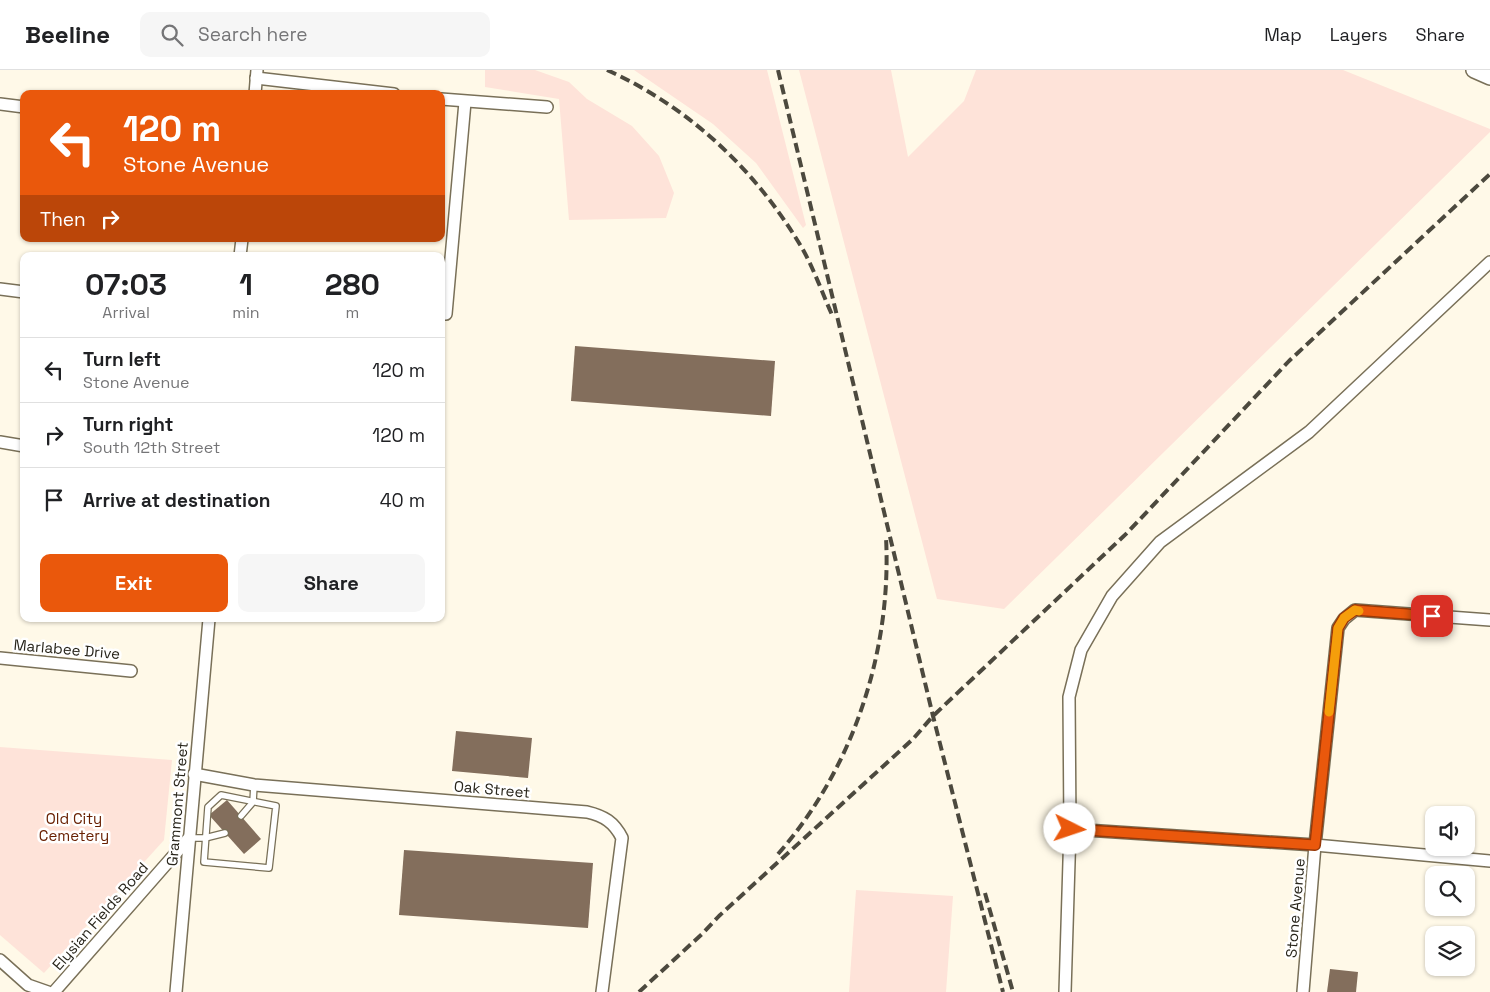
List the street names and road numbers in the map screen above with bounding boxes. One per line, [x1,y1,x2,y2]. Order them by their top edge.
street label: Marlabee Drive [13,635,121,663]
street label: Grammont Street [162,741,192,867]
street label: Oak Street [453,776,531,802]
street label: Stone Avenue [1281,857,1309,959]
street label: Elysian Fields Road [48,858,152,974]

